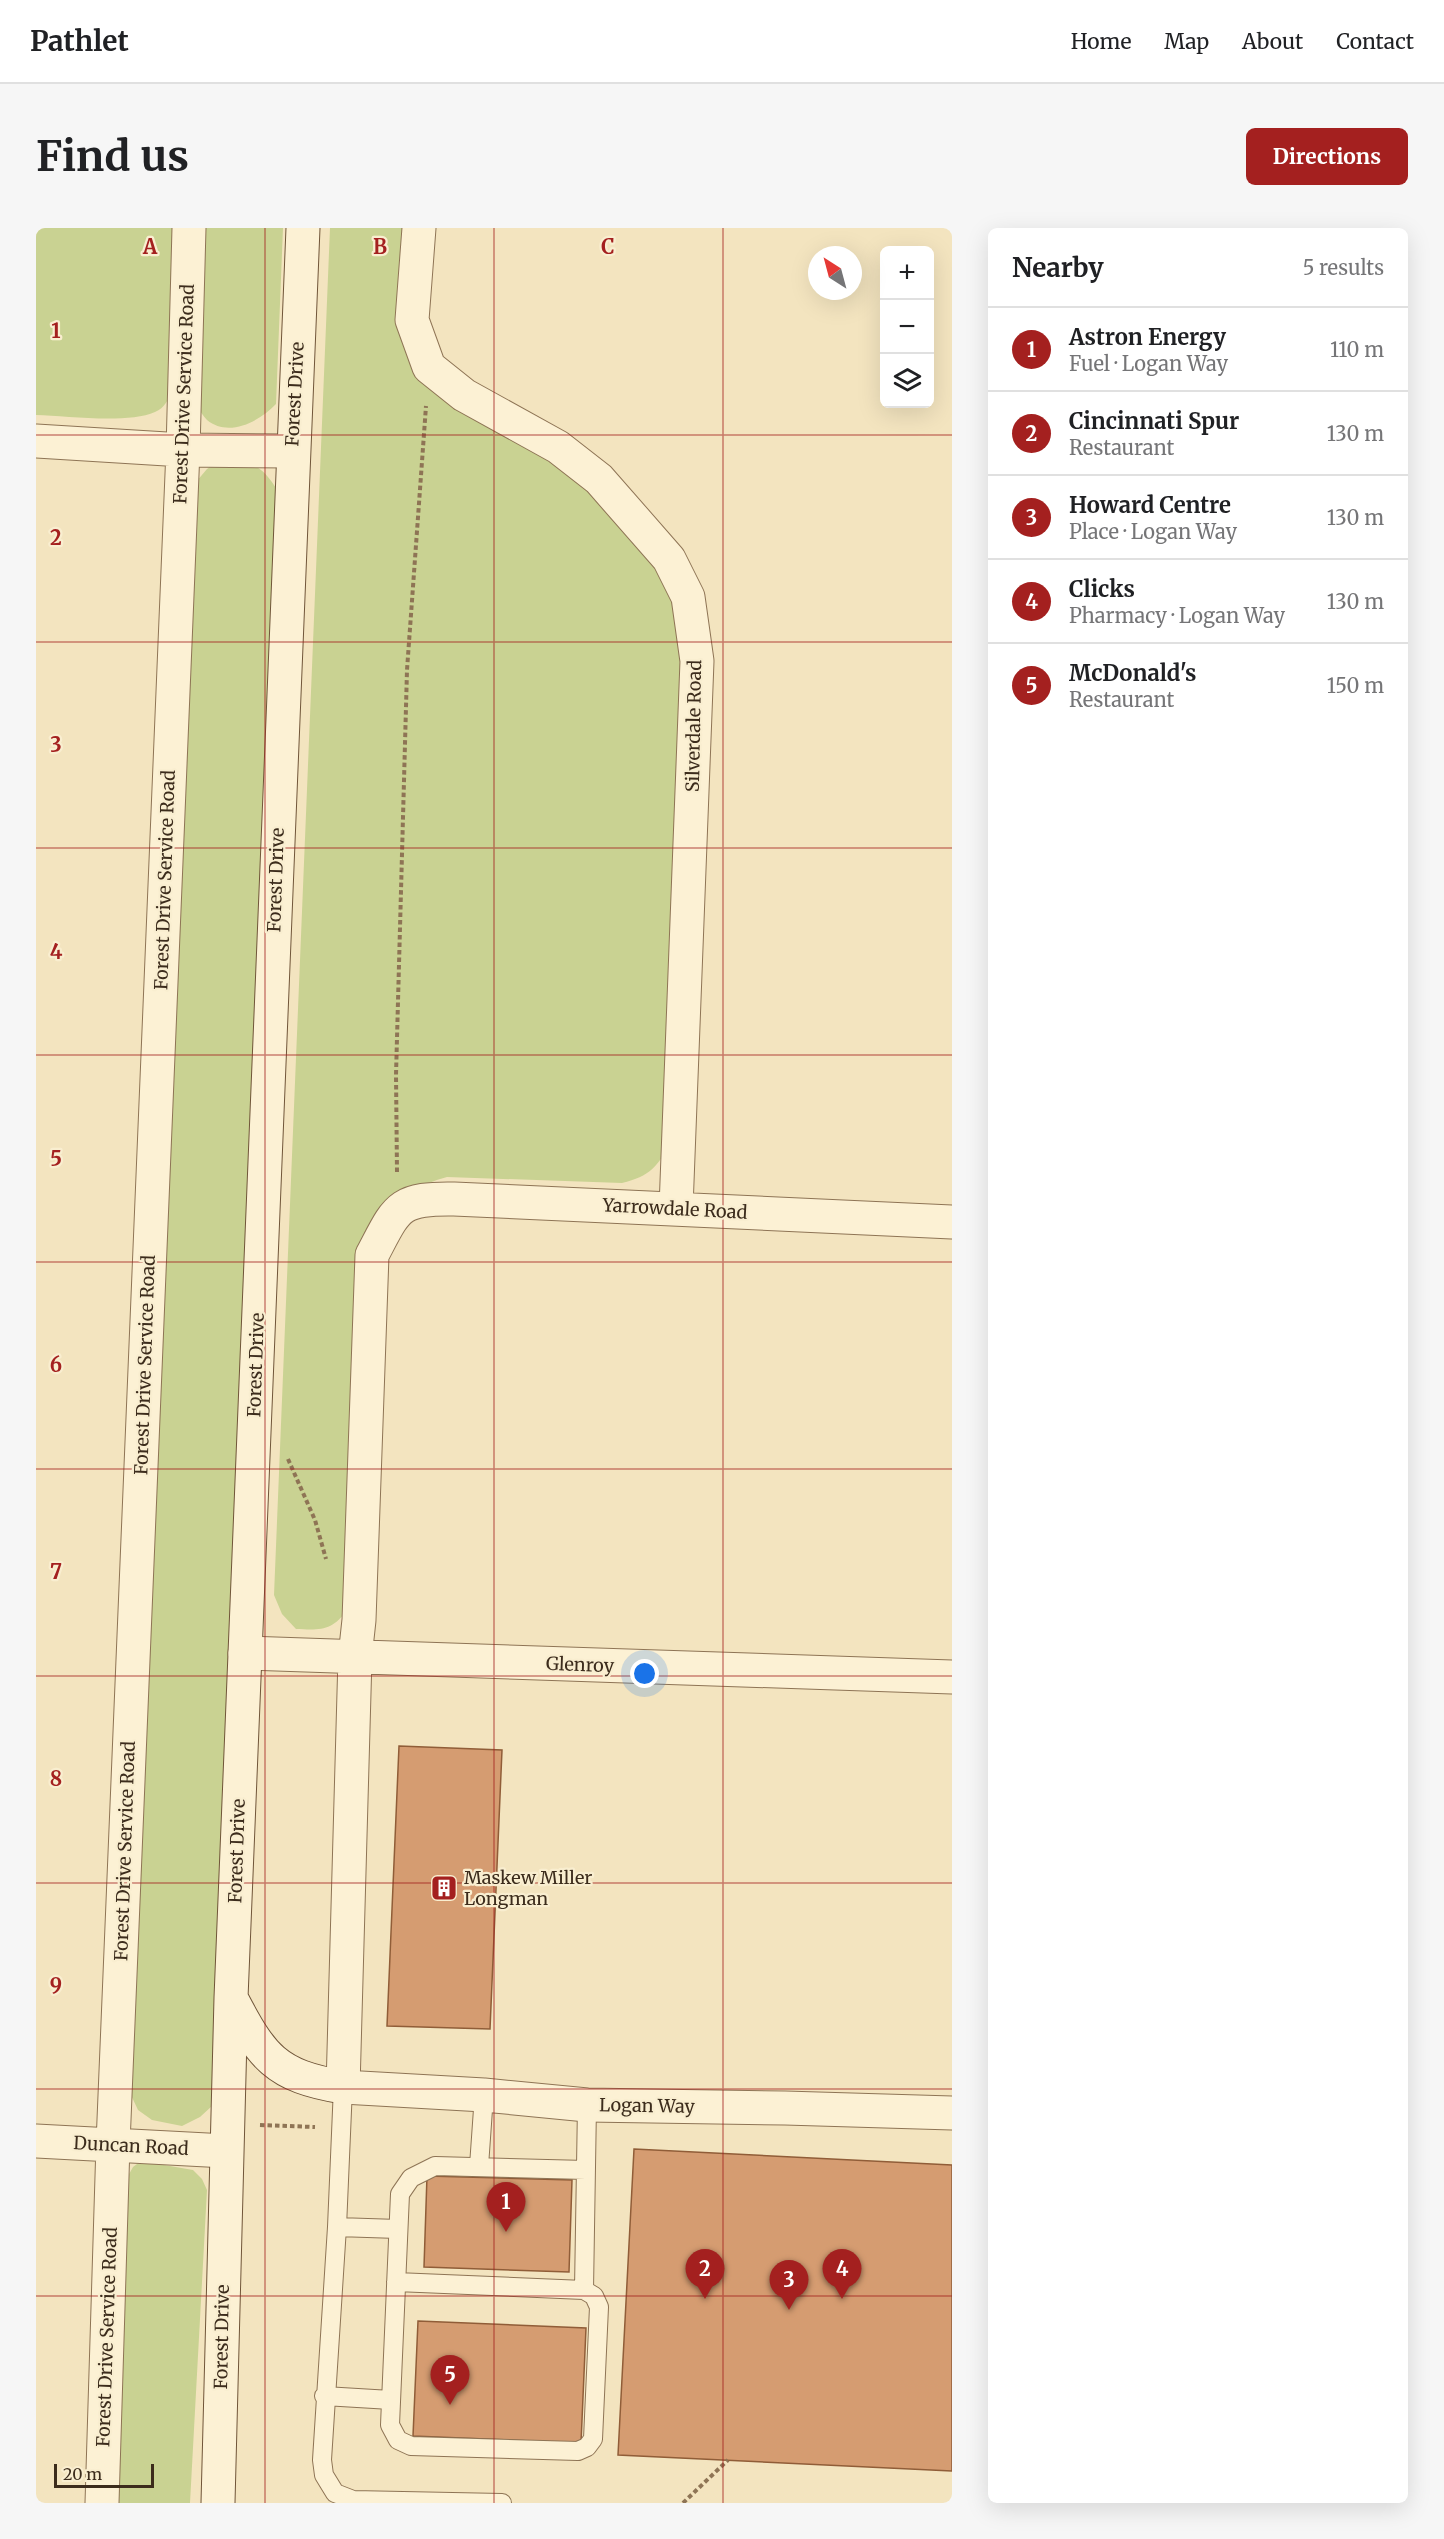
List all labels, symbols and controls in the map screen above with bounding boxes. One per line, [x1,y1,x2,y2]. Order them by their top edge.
text: Pathlet [30,23,129,59]
text: Home [1071,28,1131,55]
text: Map [1164,28,1209,55]
text: About [1242,28,1303,55]
text: Contact [1336,28,1414,55]
button: Directions [1246,128,1408,185]
text: Find us [36,130,189,182]
text: A [142,234,158,259]
text: B [373,234,387,259]
text: C [601,234,615,259]
north arrow [808,246,862,300]
map controls [880,246,934,408]
button: + [880,246,934,300]
text: Nearby [1012,251,1104,284]
text: 5 results [1303,255,1384,280]
street label: Forest Drive Service Road [168,283,199,504]
button: − [880,300,934,354]
text: 1 [51,318,61,343]
text: Astron Energy [1069,323,1226,351]
text: 1 [1027,337,1036,362]
text: 110 m [1330,337,1384,362]
street label: Forest Drive [280,341,309,447]
text: Fuel · Logan Way [1069,351,1228,376]
button: layers [880,354,934,408]
text: Cincinnati Spur [1069,407,1239,435]
text: 2 [1026,421,1037,446]
text: 130 m [1327,421,1384,446]
text: Restaurant [1069,435,1174,460]
text: Howard Centre [1069,491,1231,519]
text: 3 [1026,505,1037,530]
text: 130 m [1327,505,1384,530]
text: Place · Logan Way [1069,519,1237,544]
text: 2 [50,525,62,550]
text: Clicks [1069,575,1135,603]
text: 4 [1025,589,1038,614]
text: 130 m [1327,589,1384,614]
text: Pharmacy · Logan Way [1069,603,1285,628]
street label: Silverdale Road [681,659,706,792]
text: McDonald's [1069,659,1196,687]
text: 5 [1026,673,1037,698]
text: 150 m [1327,673,1384,698]
text: Restaurant [1069,687,1174,712]
text: 3 [50,732,62,757]
street label: Forest Drive Service Road [149,769,180,990]
street label: Forest Drive [262,827,289,933]
text: 4 [50,939,63,964]
text: 5 [50,1146,62,1171]
street label: Yarrowdale Road [601,1193,748,1224]
street label: Forest Drive Service Road [129,1254,160,1475]
street label: Forest Drive [242,1312,269,1418]
text: 6 [50,1352,62,1377]
text: 7 [50,1559,62,1584]
street label: Glenroy [546,1652,615,1677]
your location [630,1659,659,1688]
street label: Forest Drive Service Road [109,1740,140,1961]
text: 8 [50,1766,62,1791]
street label: Forest Drive [223,1798,250,1904]
place label: Maskew Miller Longman [464,1866,592,1910]
building icon: Maskew Miller Longman [429,1873,459,1903]
text: 9 [50,1973,62,1998]
street label: Logan Way [599,2093,696,2118]
street label: Duncan Road [73,2131,189,2160]
pin: 1 [486,2182,526,2232]
street label: Forest Drive Service Road [91,2226,122,2447]
pin: 2 [686,2250,724,2299]
pin: 4 [822,2250,862,2299]
pin: 3 [770,2260,808,2310]
street label: Forest Drive [209,2284,234,2390]
pin: 5 [430,2356,470,2405]
scale bar [54,2461,154,2488]
text: 20 m [63,2464,102,2484]

